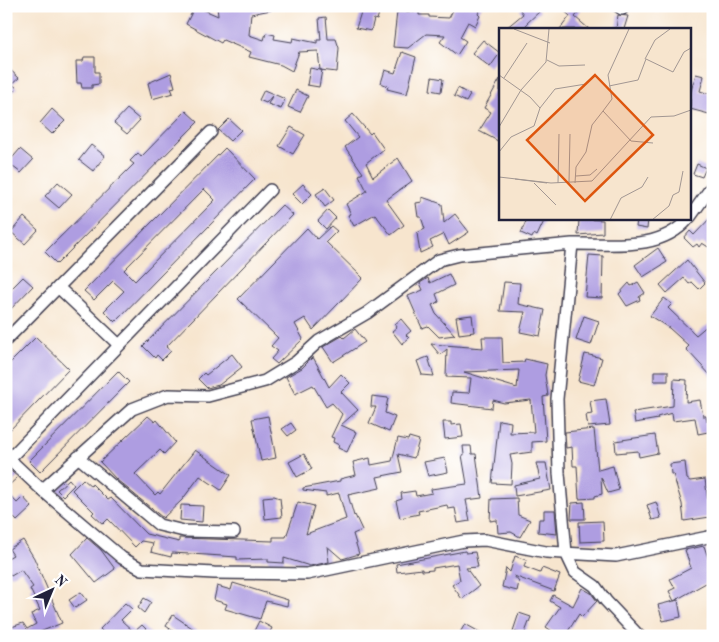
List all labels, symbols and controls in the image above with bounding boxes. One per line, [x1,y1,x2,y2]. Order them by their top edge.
inset map [499,28,692,220]
north arrow [28,564,78,614]
text: N [52,573,69,590]

